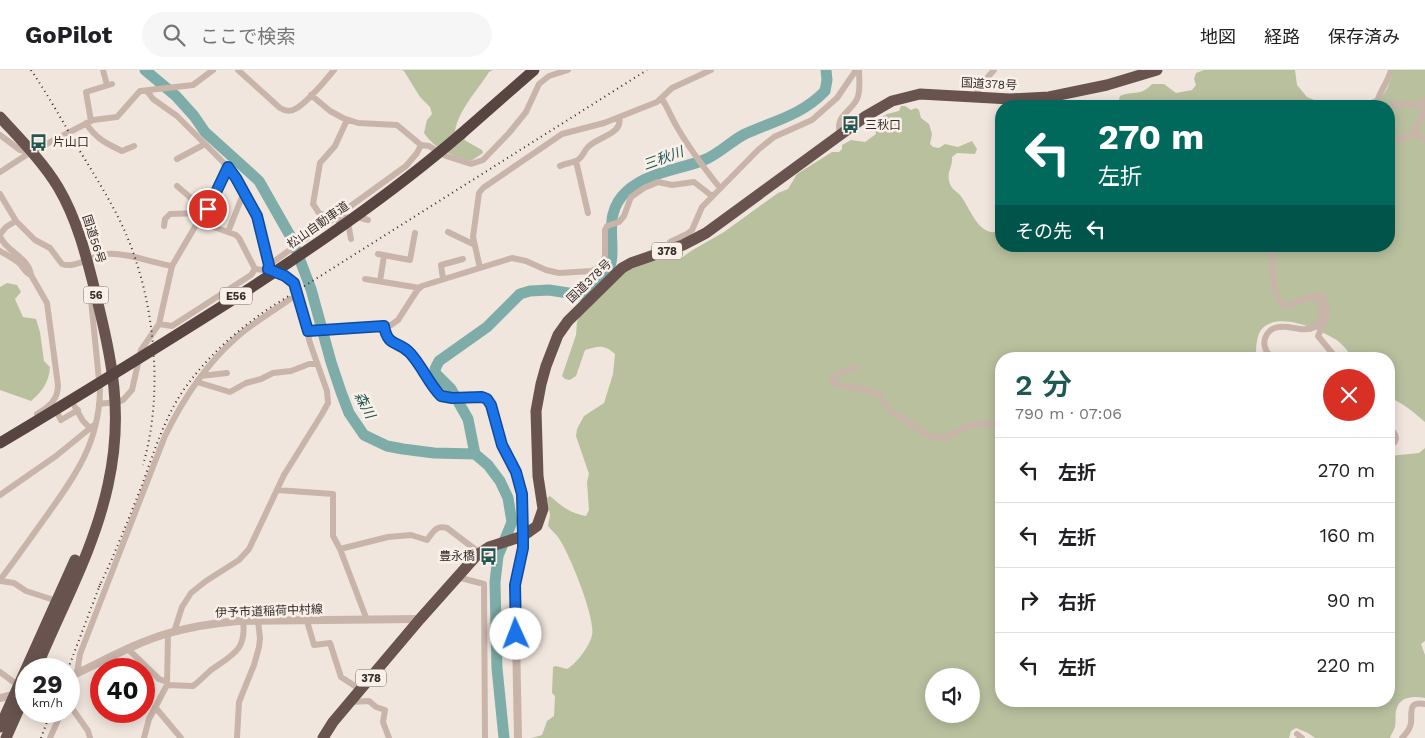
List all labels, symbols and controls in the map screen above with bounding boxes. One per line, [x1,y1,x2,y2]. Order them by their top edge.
search box [142,12,492,57]
text: GoPilot [25,21,112,49]
icon: search [160,21,188,49]
text: ここで検索 [200,25,295,48]
text: 地図 [1200,26,1236,47]
text: 経路 [1264,26,1300,47]
text: 保存済み [1328,26,1400,47]
street label: 国道378号 [960,76,1018,92]
bus stop icon: 三秋口 [841,115,861,135]
text: 270 m [1098,116,1204,158]
place label: 三秋口 [865,118,901,132]
icon: left [1015,120,1080,185]
bus stop icon: 片山口 [29,132,49,152]
place label: 片山口 [53,135,89,149]
water label: 三秋川 [641,143,687,173]
text: 左折 [1098,164,1142,189]
pin [187,188,229,230]
icon: arrive [194,195,222,223]
street label: 松山自動車道 [284,199,352,251]
street label: 国道56号 [80,213,108,265]
icon: left [1082,215,1110,243]
text: その先 [1015,220,1072,243]
road number: 378 [652,242,682,260]
street label: 国道378号 [564,256,614,306]
road number: 56 [84,286,108,304]
road number: E56 [220,288,252,305]
text: 2 分 [1015,367,1072,402]
button: close [1323,369,1375,421]
water label: 森川 [351,389,380,423]
text: 790 m · 07:06 [1015,404,1122,423]
icon: left [1015,456,1043,484]
text: 270 m [1318,459,1375,482]
text: 左折 [1058,461,1096,484]
icon: left [1015,521,1043,549]
text: 160 m [1320,524,1375,547]
text: 左折 [1058,526,1096,549]
bus stop icon: 豊永橋 [479,546,499,566]
place label: 豊永橋 [439,549,475,563]
icon: right [1015,586,1043,614]
text: 90 m [1327,589,1375,612]
text: 右折 [1058,591,1096,614]
street label: 伊予市道稲荷中村線 [215,602,323,620]
position arrow [489,607,541,659]
icon: left [1015,651,1043,679]
text: 220 m [1316,654,1375,677]
text: 左折 [1058,656,1096,679]
speed limit sign: 40 [90,658,155,723]
map controls [925,668,980,723]
button: sound [925,668,980,723]
text: 29 [32,670,63,699]
road number: 378 [356,670,386,686]
text: km/h [32,696,63,710]

